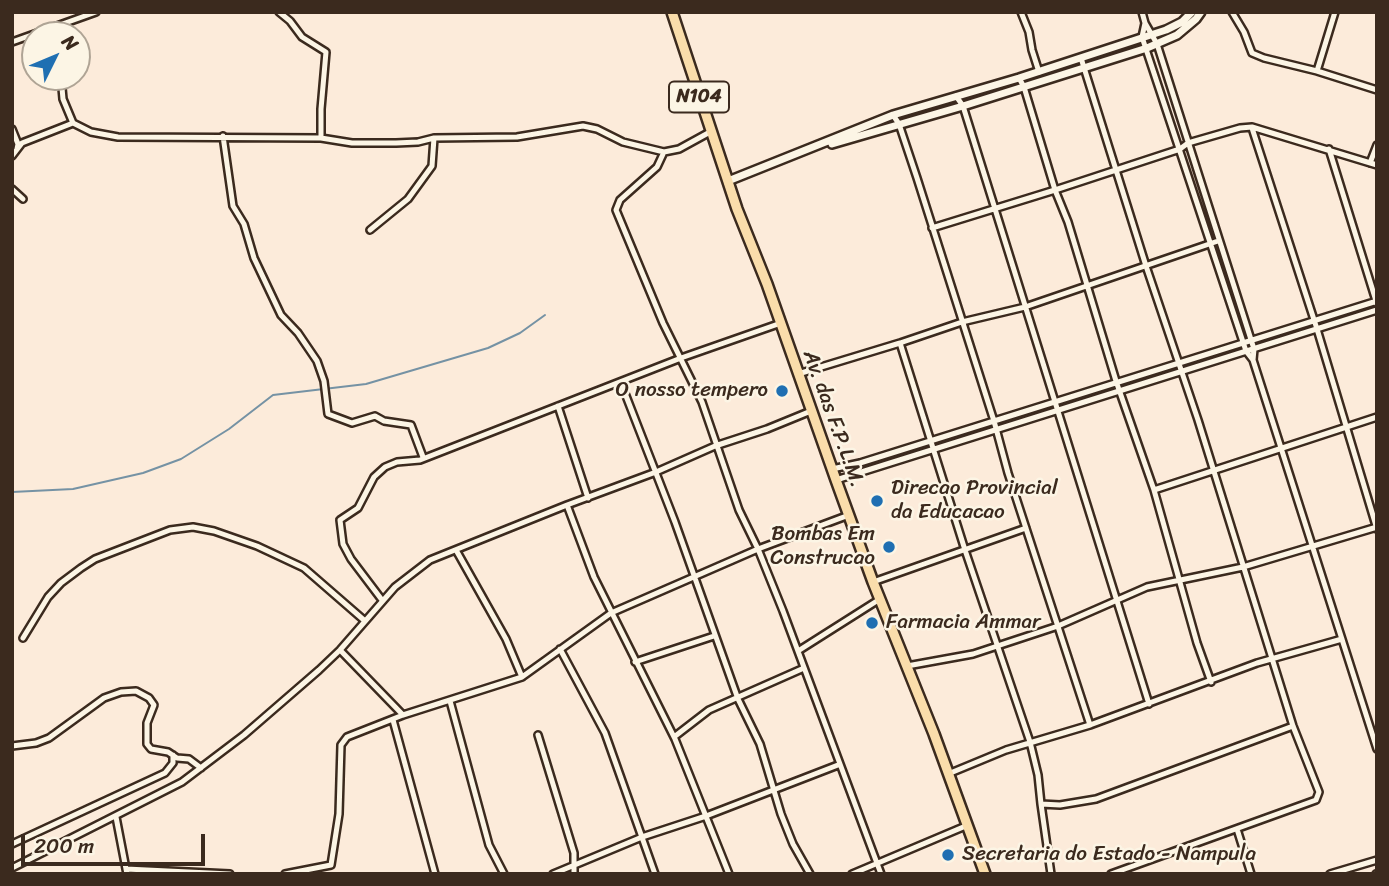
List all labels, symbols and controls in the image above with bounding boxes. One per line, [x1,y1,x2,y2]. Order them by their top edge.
north arrow [21,21,91,91]
text: N [54,27,87,59]
road number: N104 [669,82,729,113]
street label: Av. das F.P.L.M. [796,347,870,491]
place label: O nosso tempero [616,378,768,404]
marker: O nosso tempero [774,383,790,399]
place label: Direcao Provincial da Educacao [891,476,1058,526]
marker: Direcao Provincial da Educacao [869,493,885,509]
place label: Bombas Em Construcao [770,522,875,572]
marker: Bombas Em Construcao [881,539,897,555]
place label: Farmacia Ammar [886,610,1041,636]
marker: Farmacia Ammar [864,615,880,631]
scale bar [24,820,208,864]
text: 200 m [34,827,94,865]
place label: Secretaria do Estado - Nampula [962,842,1256,868]
marker: Secretaria do Estado - Nampula [940,847,956,863]

